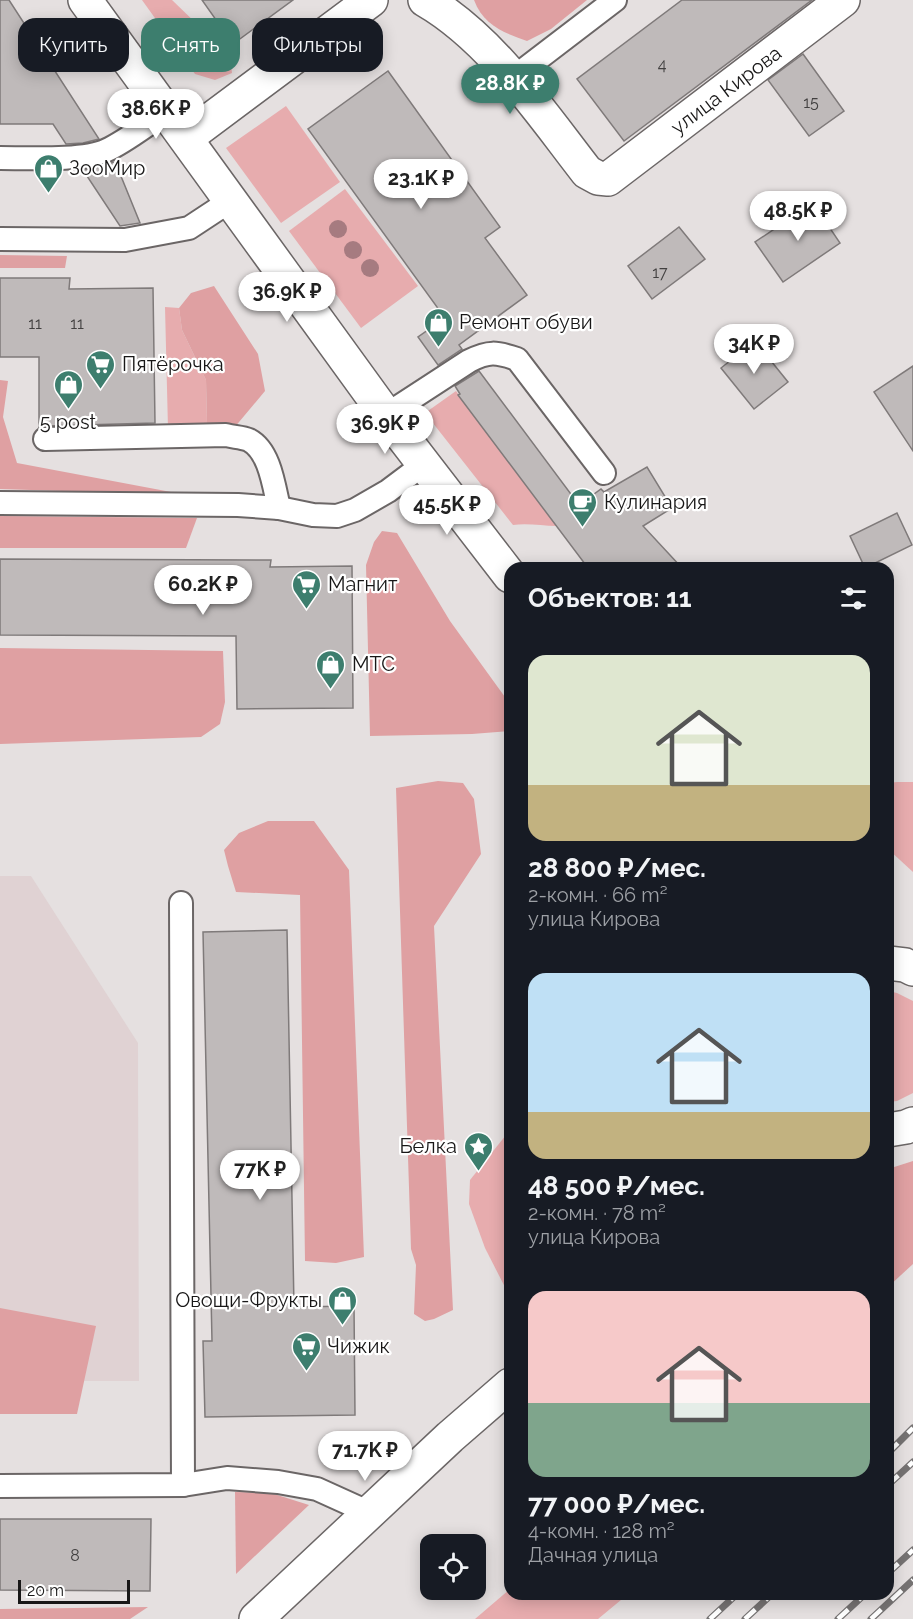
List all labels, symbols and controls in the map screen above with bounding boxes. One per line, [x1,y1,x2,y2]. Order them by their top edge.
chip: Купить [18,18,129,72]
chip: Снять [141,18,240,72]
chip: Фильтры [252,18,383,72]
street label: улица Кирова [666,41,786,139]
house number: 4 [658,55,667,74]
pin: 28.8K ₽ [455,64,565,115]
text: 28.8K ₽ [475,71,545,95]
pin: 38.6K ₽ [101,89,211,140]
house number: 15 [803,93,819,112]
text: 38.6K ₽ [121,96,191,120]
shop icon: ЗооМир [32,152,64,194]
place label: ЗооМир [69,156,145,180]
pin: 23.1K ₽ [366,159,476,210]
text: 23.1K ₽ [388,166,454,190]
pin: 48.5K ₽ [743,191,853,242]
text: 48.5K ₽ [764,198,832,222]
house number: 17 [652,263,668,282]
pin: 36.9K ₽ [232,272,342,323]
text: 36.9K ₽ [252,279,322,303]
shop icon: Ремонт обуви [422,306,454,348]
place label: Ремонт обуви [459,310,593,334]
house number: 11 [28,314,42,333]
house number: 11 [70,314,84,333]
pin: 34K ₽ [712,324,796,375]
text: 34K ₽ [728,331,780,355]
supermarket icon: Пятёрочка [85,348,117,390]
place label: Пятёрочка [122,352,224,376]
shop icon: 5 post [52,368,84,410]
pin: 36.9K ₽ [330,404,440,455]
place label: 5 post [40,410,97,434]
text: 36.9K ₽ [350,411,420,435]
pin: 45.5K ₽ [392,485,502,536]
cafe icon: Кулинария [567,486,599,528]
place label: Кулинария [604,490,707,514]
text: 45.5K ₽ [413,492,481,516]
pin: 60.2K ₽ [148,565,258,616]
supermarket icon: Магнит [291,568,323,610]
text: 60.2K ₽ [168,572,238,596]
place label: Магнит [328,572,398,596]
icon: filters [837,582,870,615]
text: Объектов: 11 [528,583,692,613]
shop icon: МТС [315,648,347,690]
place label: МТС [352,652,395,676]
icon: home [645,694,753,802]
text: 28 800 ₽/мес. [528,853,706,883]
text: 2-комн. · 66 m² [528,883,667,907]
text: улица Кирова [528,907,660,931]
icon: home [645,1012,753,1120]
place icon: Белка [462,1130,494,1172]
place label: Белка [400,1134,457,1158]
pin: 77K ₽ [218,1150,302,1201]
text: 77K ₽ [234,1157,286,1181]
text: 48 500 ₽/мес. [528,1171,705,1201]
text: 2-комн. · 78 m² [528,1201,666,1225]
text: улица Кирова [528,1225,660,1249]
shop icon: Овощи-Фрукты [327,1284,359,1326]
place label: Овощи-Фрукты [175,1288,322,1312]
supermarket icon: Чижик [290,1330,322,1372]
icon: home [645,1330,753,1438]
place label: Чижик [327,1334,390,1358]
pin: 71.7K ₽ [310,1431,420,1482]
text: 71.7K ₽ [332,1438,398,1462]
text: 77 000 ₽/мес. [528,1489,705,1519]
text: 4-комн. · 128 m² [528,1519,675,1543]
map controls [420,1534,486,1600]
button: locate [420,1534,486,1600]
text: Дачная улица [528,1543,658,1567]
house number: 8 [70,1546,80,1565]
scale bar [18,1577,130,1604]
text: 20 m [27,1581,64,1600]

